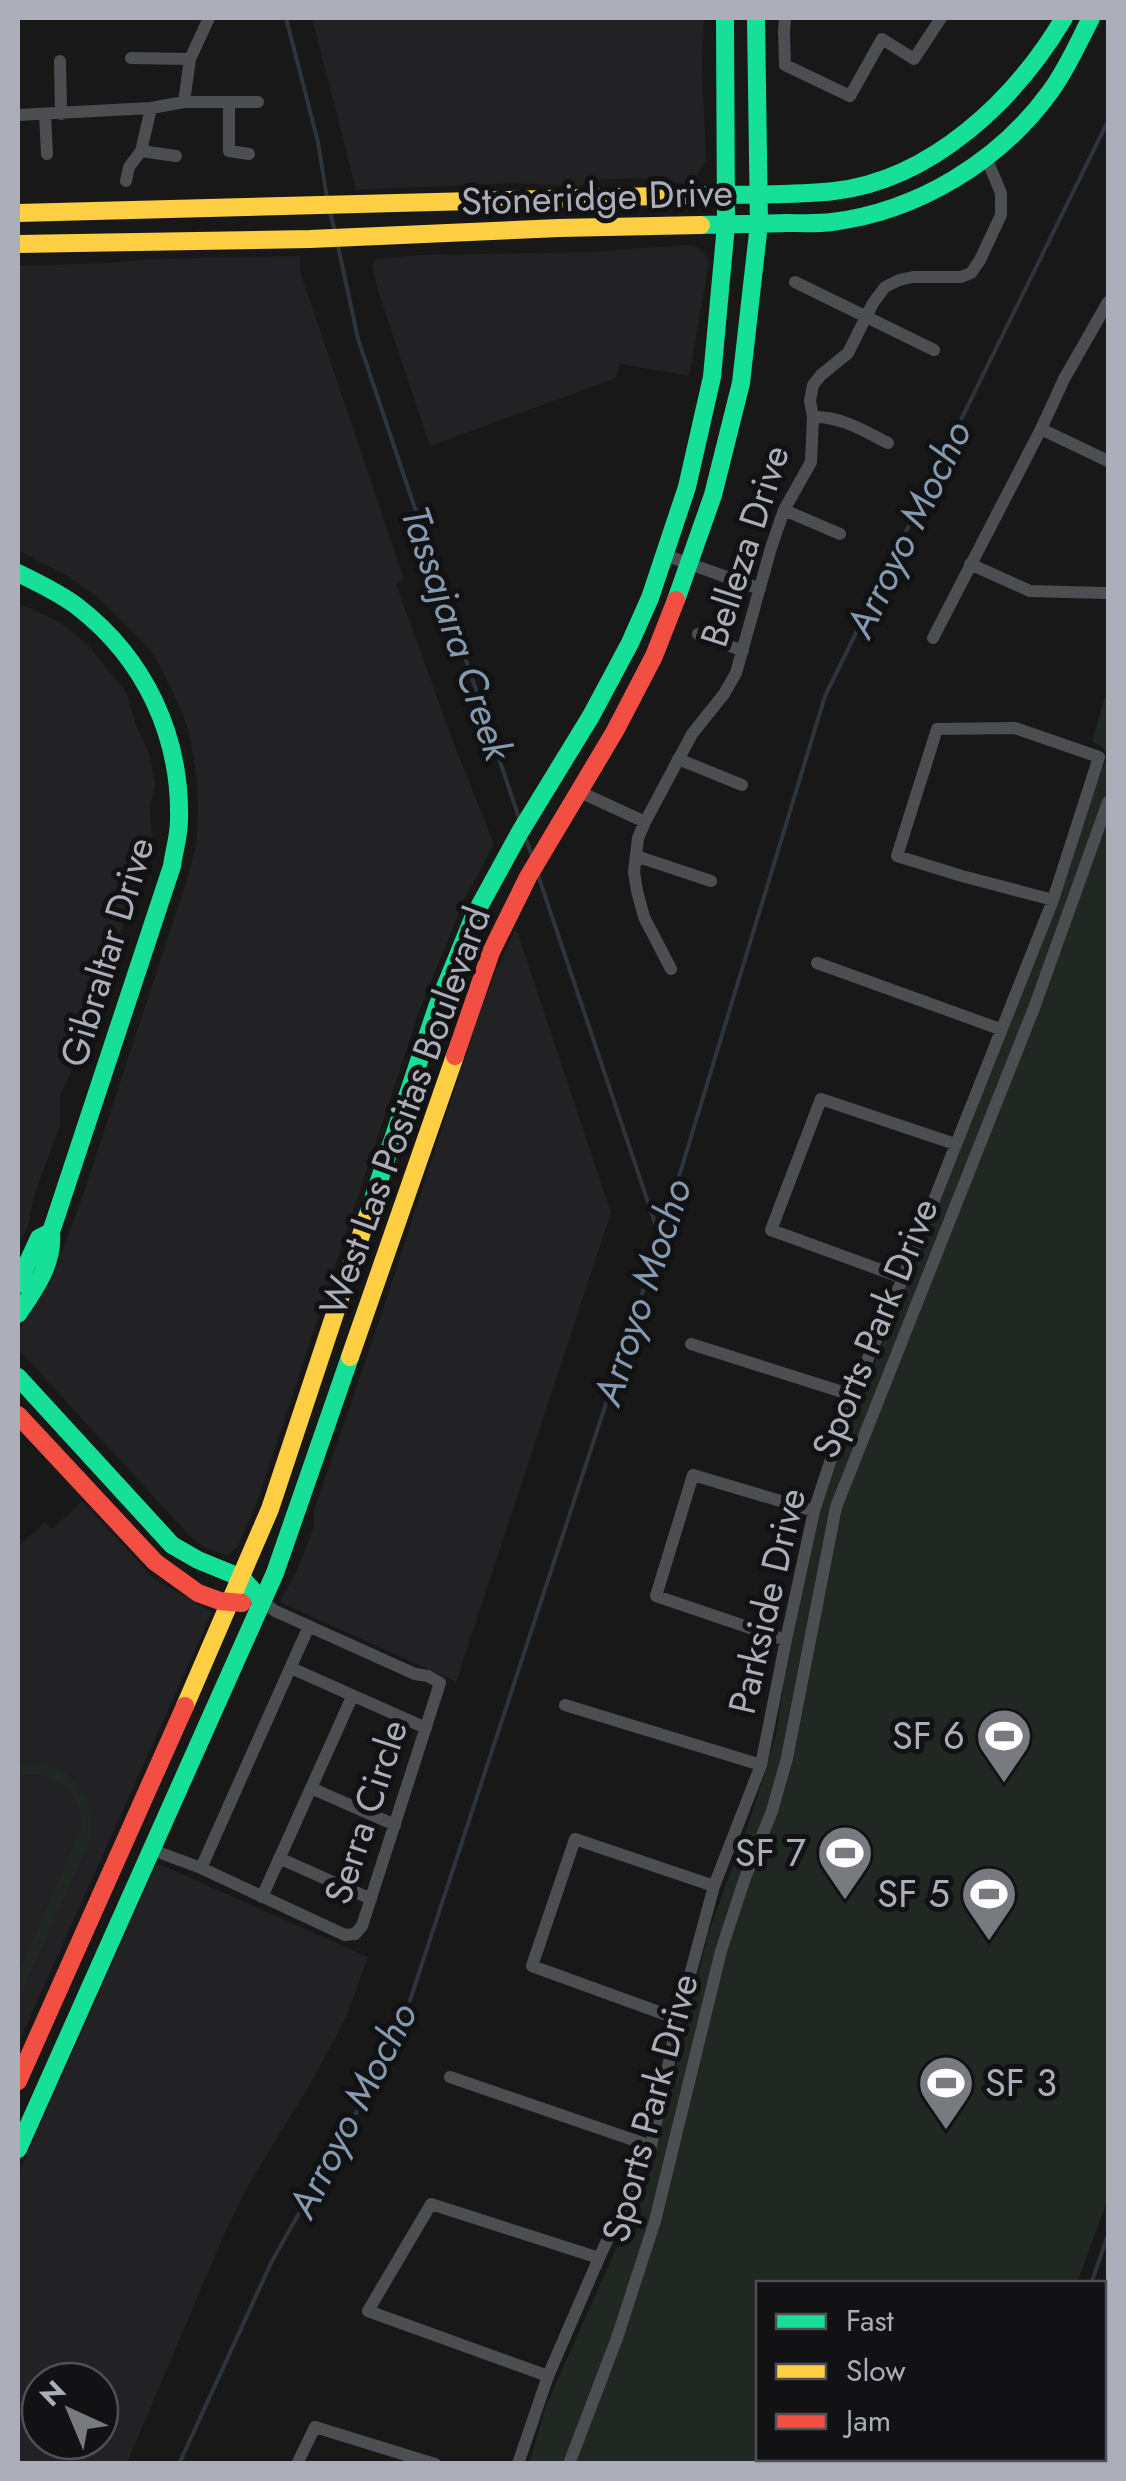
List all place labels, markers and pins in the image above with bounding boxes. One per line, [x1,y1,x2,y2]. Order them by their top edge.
sports icon: SF 6 [974,1706,1034,1785]
place label: SF 6 [892,1708,965,1763]
sports icon: SF 7 [815,1823,875,1902]
place label: SF 7 [735,1825,806,1880]
sports icon: SF 5 [959,1864,1019,1943]
place label: SF 5 [877,1866,950,1921]
sports icon: SF 3 [916,2053,976,2132]
place label: SF 3 [985,2055,1057,2110]

